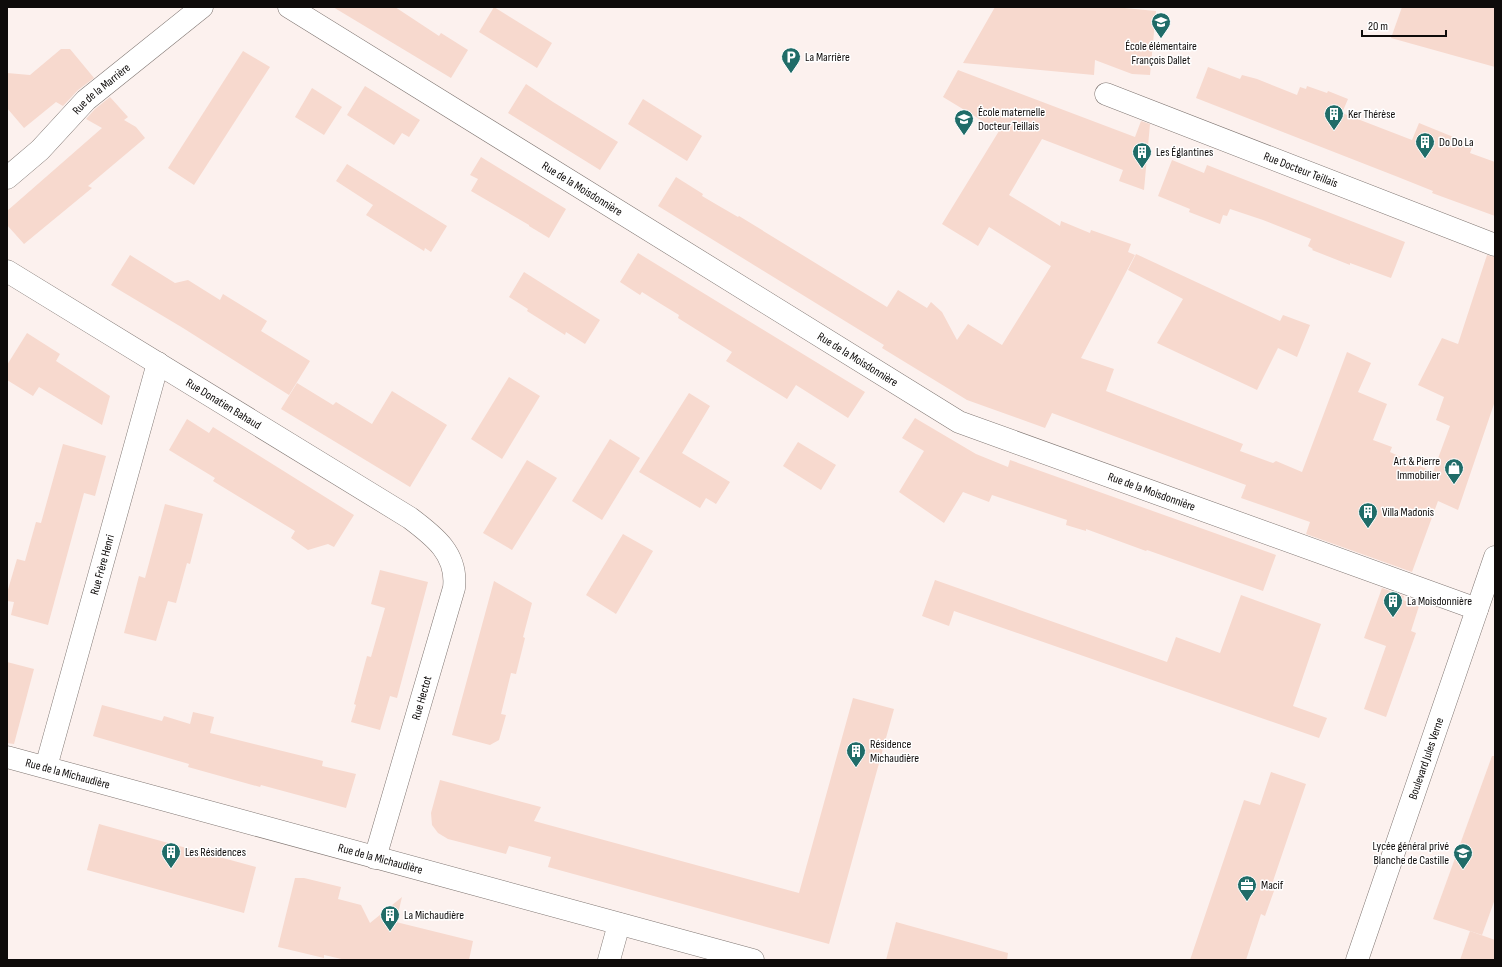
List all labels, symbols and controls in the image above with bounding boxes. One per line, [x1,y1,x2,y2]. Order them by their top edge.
school or university icon: École élémentaire François Dallet [1150,11,1172,39]
scale bar [1362,12,1446,38]
text: 20 m [1368,19,1388,34]
place label: École élémentaire François Dallet [1125,39,1197,68]
parking icon: La Marrière [780,46,802,74]
place label: La Marrière [805,50,850,65]
street label: Rue de la Marrière [69,60,133,118]
building icon: Ker Thérèse [1323,103,1345,131]
place label: École maternelle Docteur Teillais [978,105,1045,134]
place label: Ker Thérèse [1348,107,1396,122]
school or university icon: École maternelle Docteur Teillais [953,108,975,136]
building icon: Do Do La [1414,131,1436,159]
place label: Do Do La [1439,135,1474,150]
building icon: Les Églantines [1131,141,1153,169]
place label: Les Églantines [1156,145,1213,160]
street label: Rue Docteur Teillais [1262,148,1340,191]
street label: Rue de la Moisdonnière [539,158,625,219]
street label: Rue de la Moisdonnière [815,329,901,390]
street label: Rue Donatien Bahaud [183,375,264,432]
place label: Art & Pierre Immobilier [1393,454,1441,483]
shop icon: Art & Pierre Immobilier [1443,457,1465,485]
street label: Rue de la Moisdonnière [1106,469,1198,514]
building icon: Villa Madonis [1357,501,1379,529]
place label: Villa Madonis [1382,505,1434,520]
street label: Rue Frère Henri [87,533,118,596]
building icon: La Moisdonnière [1382,590,1404,618]
place label: La Moisdonnière [1407,594,1472,609]
street label: Rue Hectot [409,674,436,722]
street label: Boulevard Jules Verne [1405,715,1447,801]
place label: Résidence Michaudière [870,737,919,766]
building icon: Résidence Michaudière [845,740,867,768]
street label: Rue de la Michaudière [24,755,112,792]
place label: Lycée général privé Blanche de Castille [1372,839,1449,868]
street label: Rue de la Michaudière [336,840,425,877]
building icon: Les Résidences [160,841,182,869]
school or university icon: Lycée général privé Blanche de Castille [1452,842,1474,870]
place label: Les Résidences [185,845,246,860]
office icon: Macif [1236,874,1258,902]
place label: Macif [1261,878,1284,893]
building icon: La Michaudière [379,904,401,932]
place label: La Michaudière [404,908,464,923]

